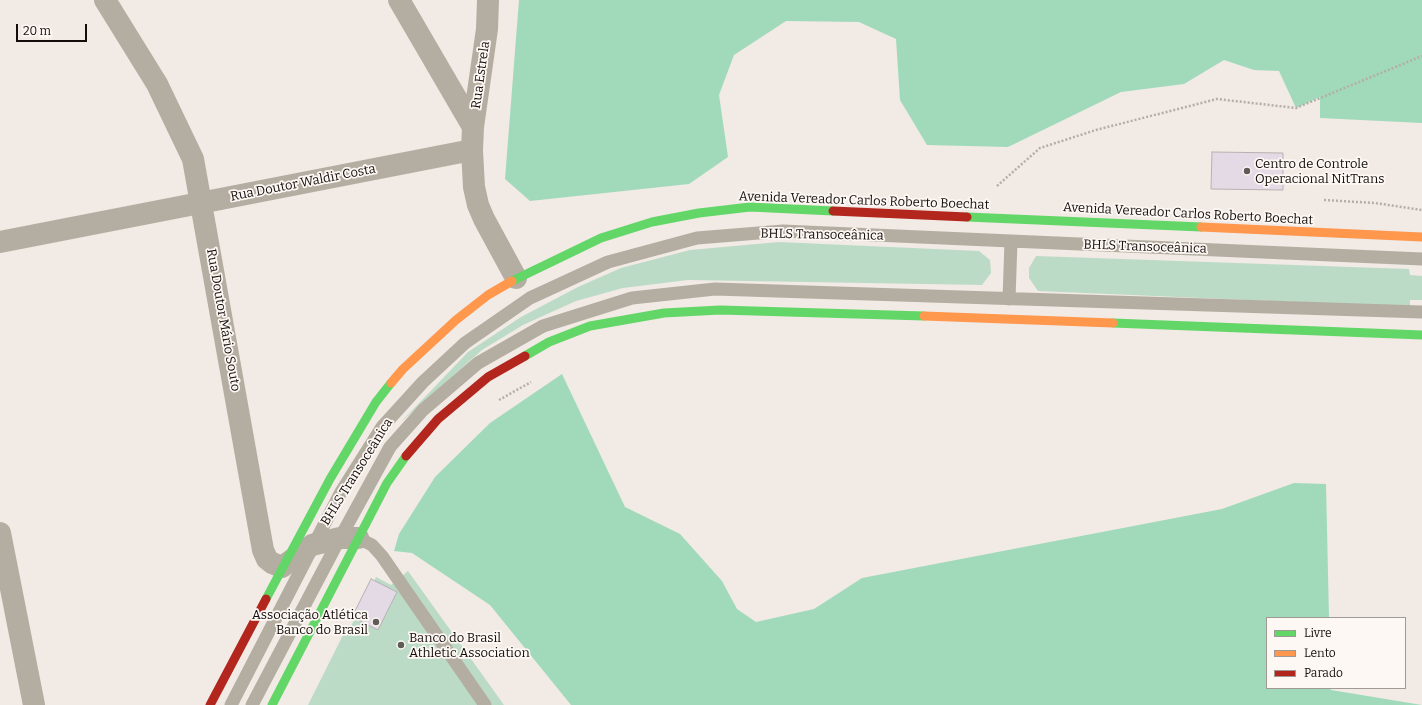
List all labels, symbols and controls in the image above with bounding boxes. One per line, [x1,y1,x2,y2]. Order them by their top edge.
scale bar [18,16,89,42]
text: 20 m [23,24,51,38]
street label: Rua Estrela [469,40,493,110]
place label: Centro de Controle Operacional NitTrans [1255,156,1384,187]
street label: Rua Doutor Waldir Costa [229,161,377,205]
marker: Centro de Controle Operacional NitTrans [1242,166,1252,176]
street label: Avenida Vereador Carlos Roberto Boechat [738,189,990,213]
street label: Avenida Vereador Carlos Roberto Boechat [1062,200,1314,228]
street label: BHLS Transoceânica [760,226,884,244]
street label: BHLS Transoceânica [1083,237,1207,257]
street label: Rua Doutor Mário Souto [203,248,243,392]
street label: BHLS Transoceânica [318,416,396,528]
place label: Associação Atlética Banco do Brasil [252,607,368,638]
marker: Associação Atlética Banco do Brasil [371,617,381,627]
legend [1266,617,1406,689]
text: Livre [1304,626,1332,640]
place label: Banco do Brasil Athletic Association [409,630,530,661]
marker: Banco do Brasil Athletic Association [396,640,406,650]
text: Lento [1304,646,1336,660]
text: Parado [1304,666,1343,680]

